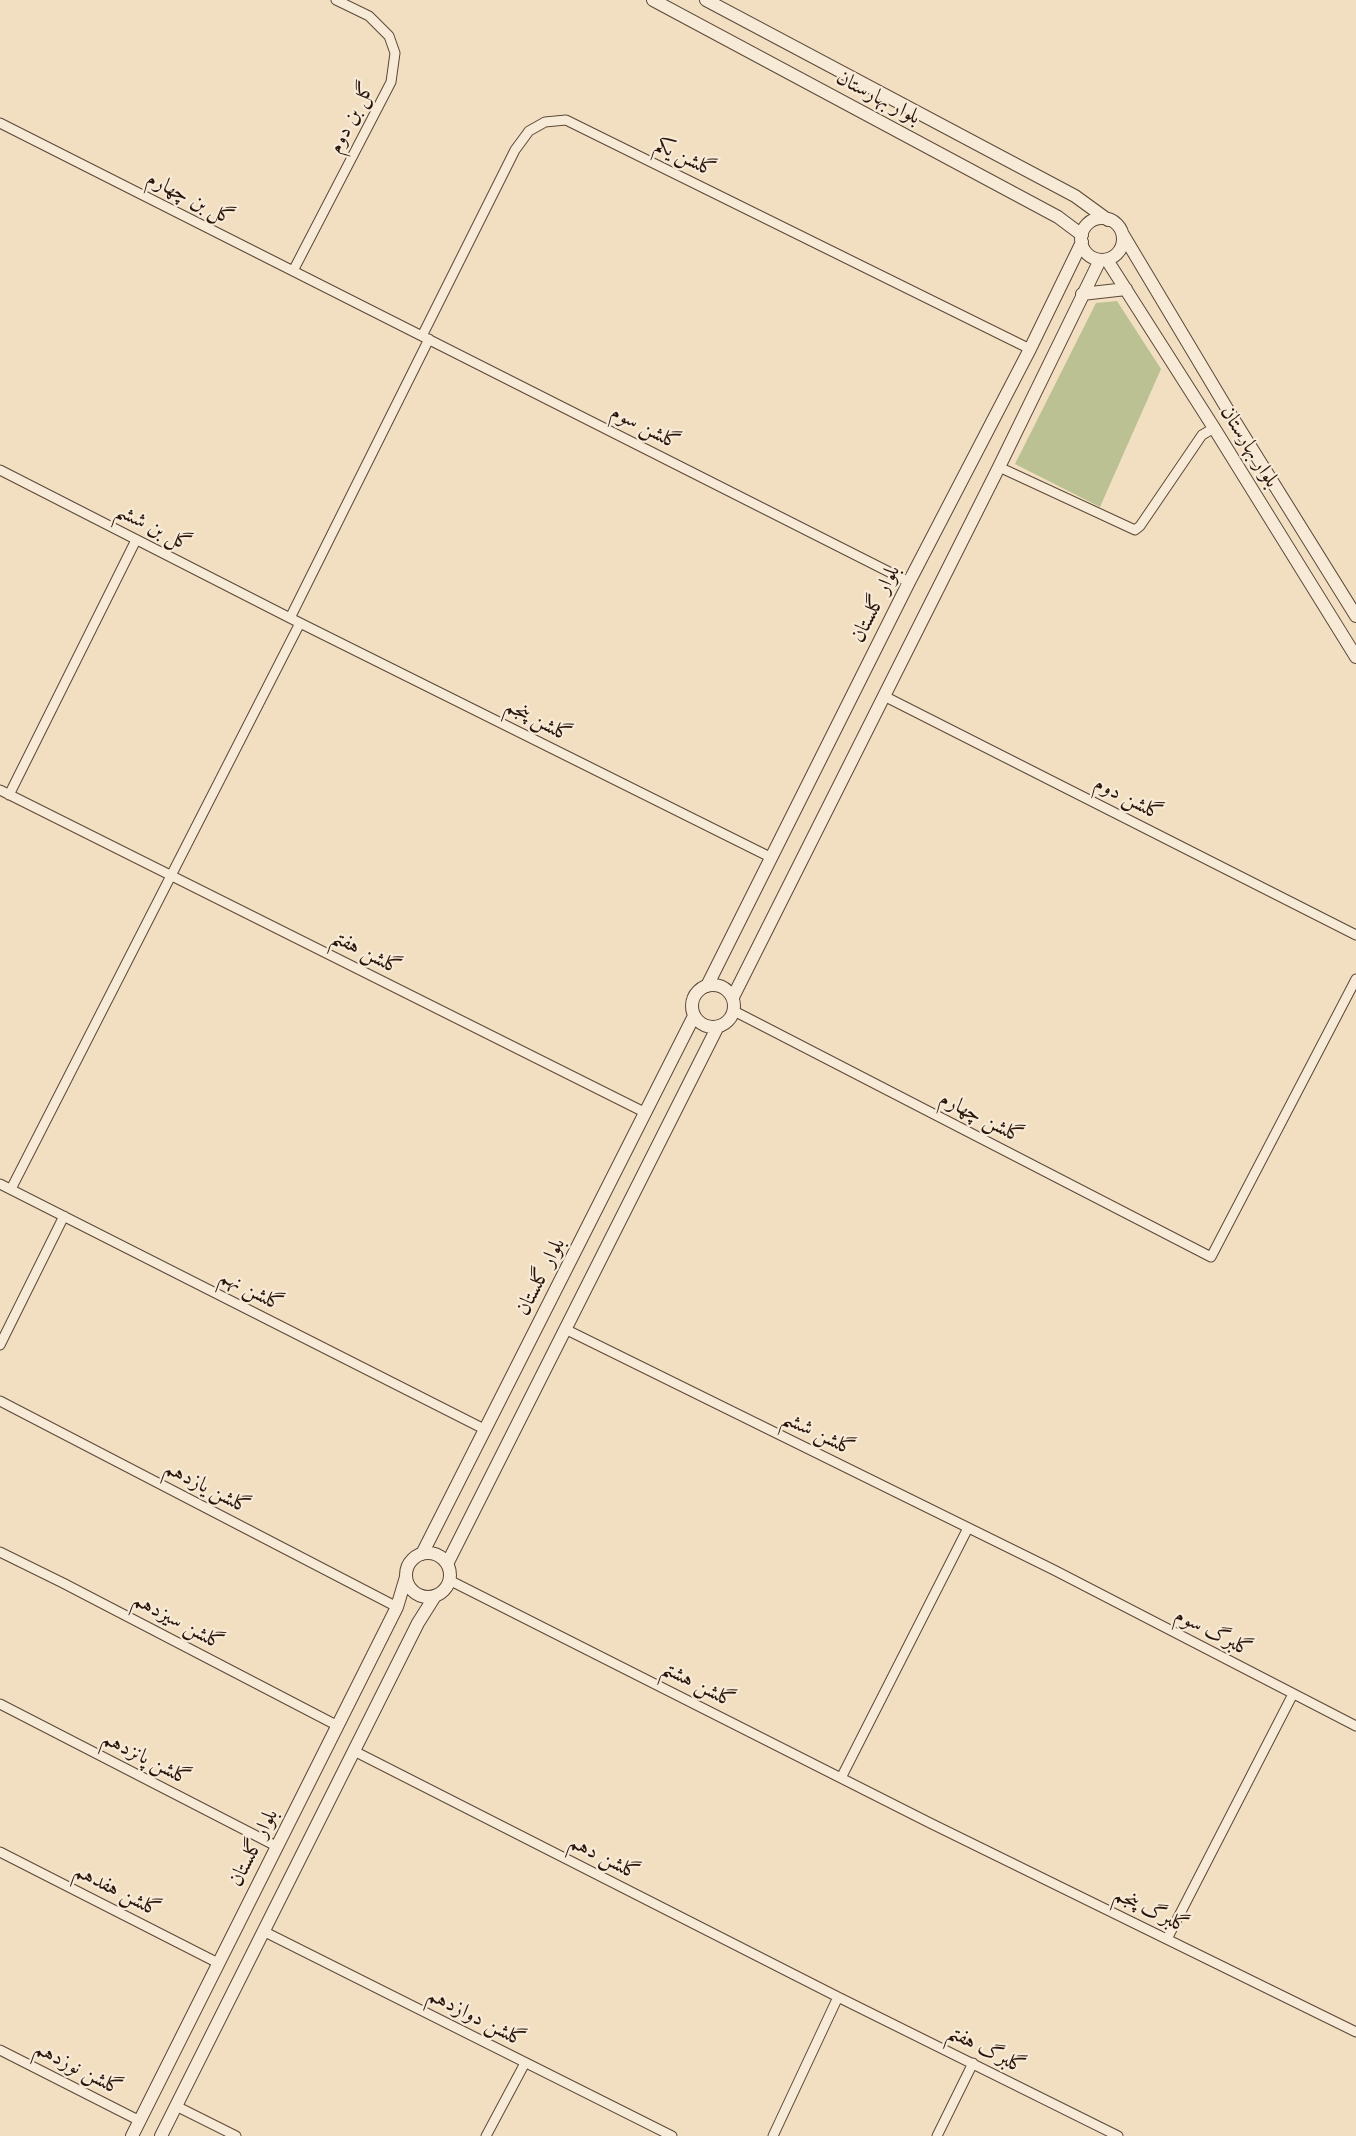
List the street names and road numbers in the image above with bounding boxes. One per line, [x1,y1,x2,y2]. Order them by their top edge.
street label: بلوار بهارستان [832,65,924,131]
street label: گل بن دوم [323,78,381,158]
street label: گلشن یکم [651,133,719,183]
street label: گل بن چهارم [142,166,238,232]
street label: گلشن سوم [606,400,684,456]
street label: بلوار بهارستان [1214,401,1284,493]
street label: گل بن ششم [111,498,195,558]
street label: بلوار گلستان [846,561,906,647]
street label: گلشن پنجم [501,694,575,748]
street label: گلشن دوم [1090,771,1166,827]
street label: گلشن هفتم [327,925,405,981]
street label: گلشن چهارم [935,1086,1027,1150]
street label: بلوار گلستان [511,1234,571,1320]
street label: گلشن نهم [215,1264,287,1318]
street label: گلشن ششم [778,1406,858,1462]
street label: گلشن یازدهم [160,1456,254,1520]
street label: گلشن سیزدهم [128,1588,228,1656]
street label: گلبرگ سوم [1170,1603,1256,1663]
street label: گلشن هشتم [657,1656,739,1714]
street label: گلشن پانزدهم [98,1726,194,1792]
street label: بلوار گلستان [224,1805,284,1891]
street label: گلشن دهم [565,1830,643,1886]
street label: گلشن هفدهم [70,1859,164,1923]
street label: گلبرگ پنجم [1110,1882,1192,1940]
street label: گلشن دوازدهم [423,1983,529,2053]
street label: گلبرگ هفتم [943,2020,1029,2080]
street label: گلشن نوزدهم [30,2036,126,2102]

